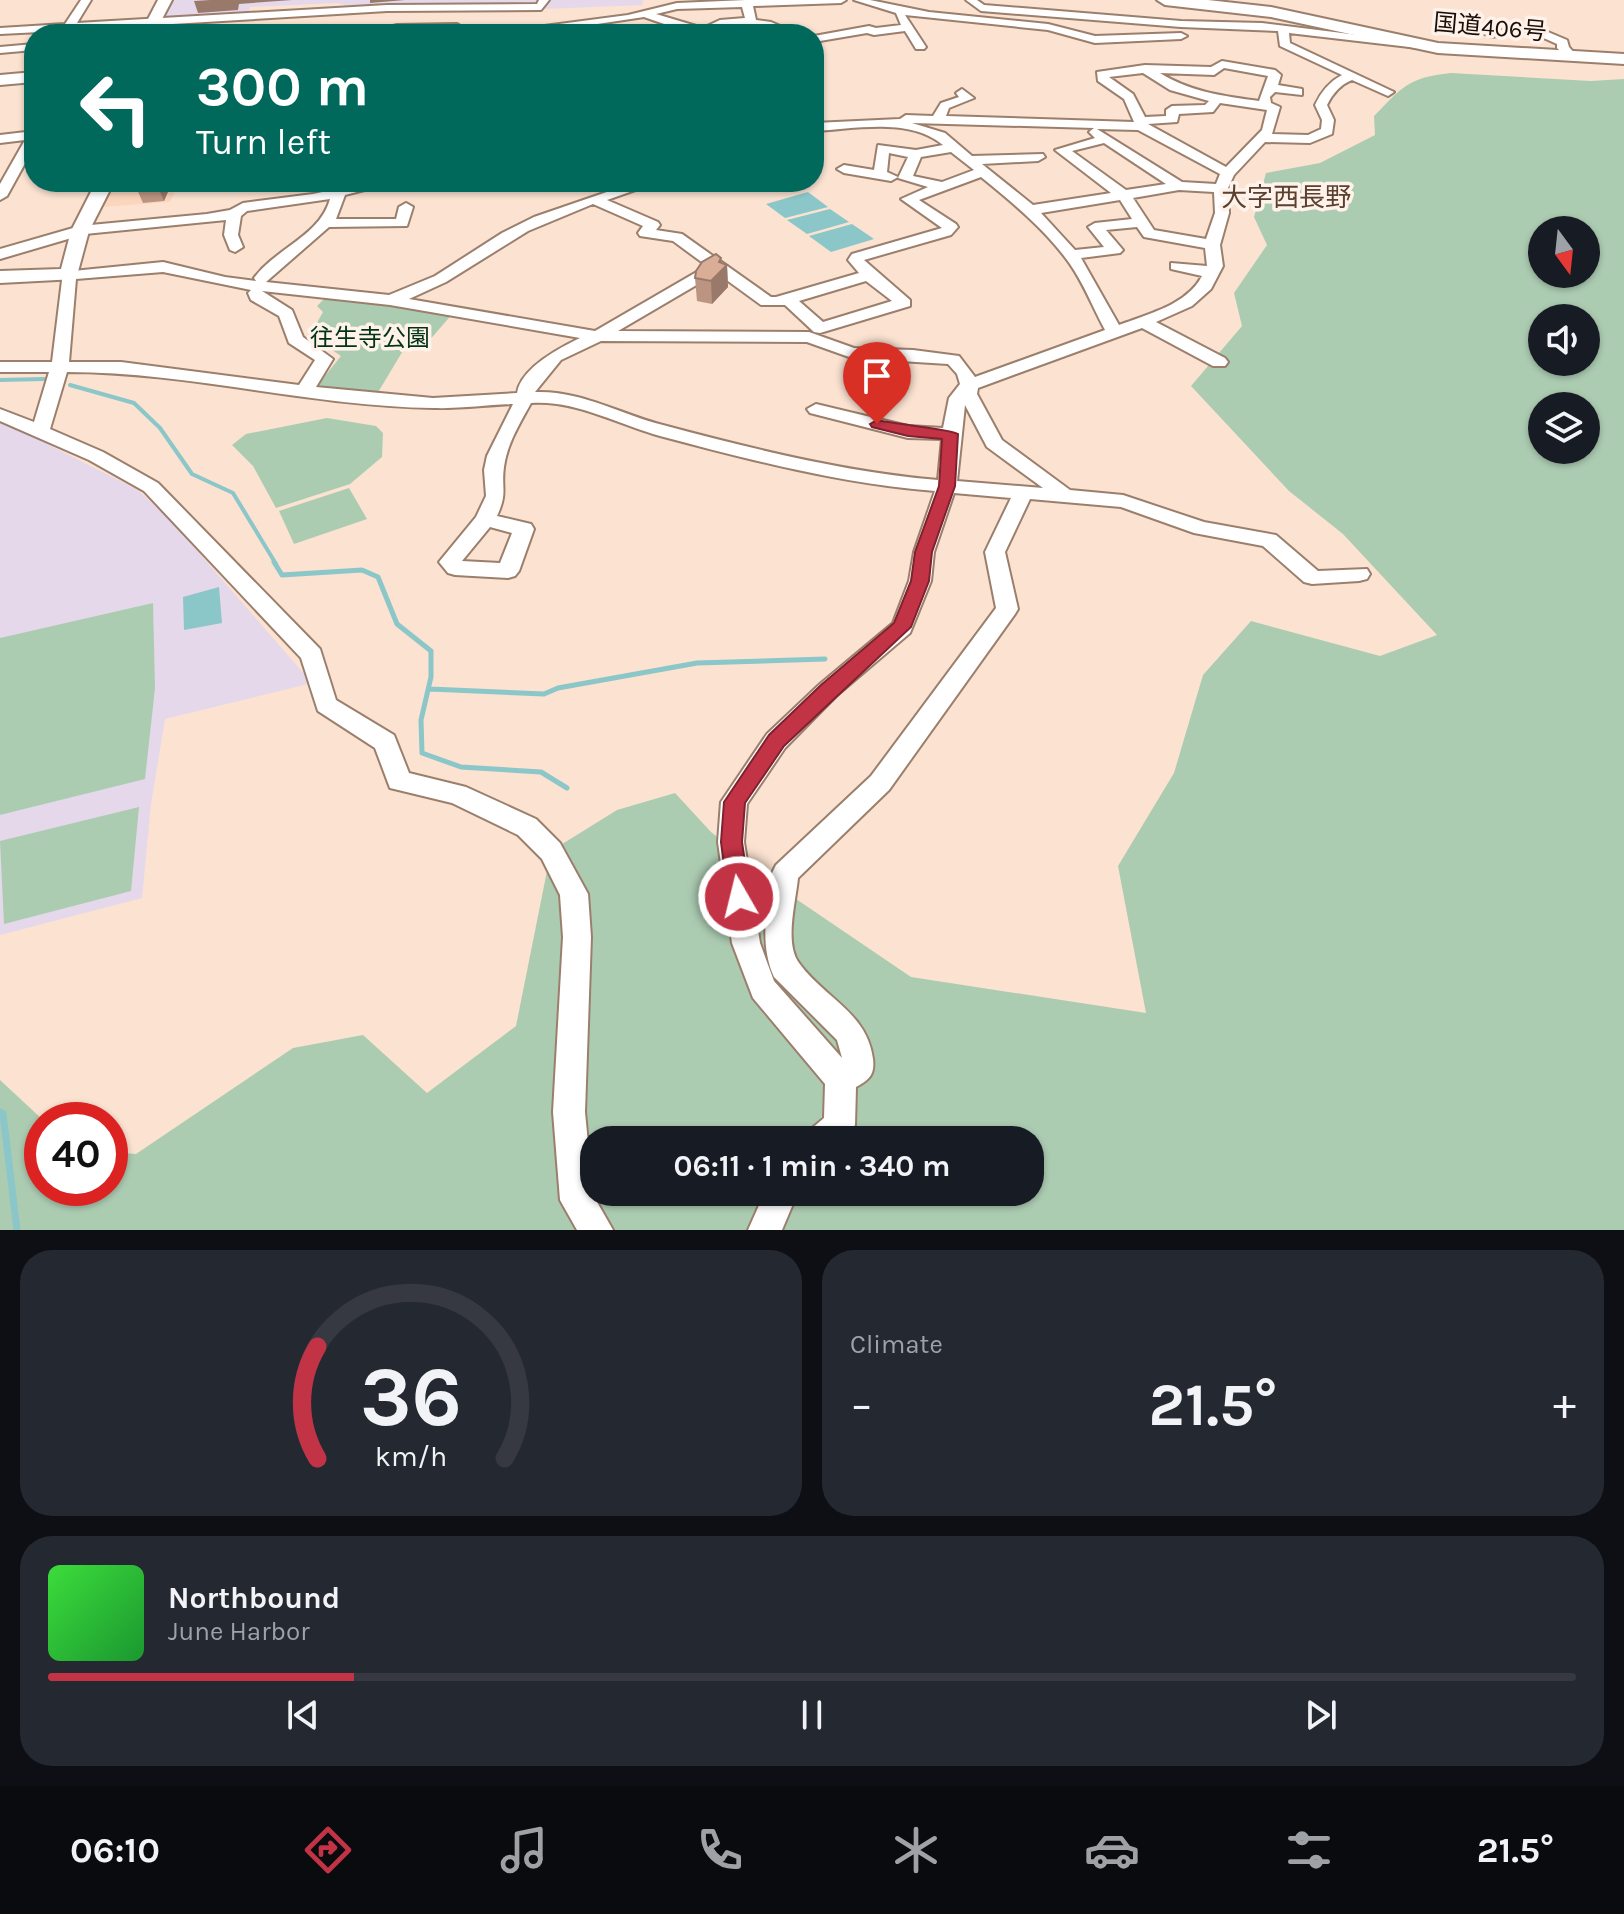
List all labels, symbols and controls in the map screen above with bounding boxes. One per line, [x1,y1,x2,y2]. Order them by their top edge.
street label: 国道406号 [1432,8,1548,46]
text: 300 m [196,54,369,119]
icon: left [64,56,168,160]
text: Turn left [196,121,331,163]
district label: 大字西長野 [1221,182,1351,213]
north arrow [1528,216,1600,288]
map controls [1528,216,1600,464]
button: sound [1528,304,1600,376]
park label: 往生寺公園 [310,324,430,352]
pin [843,342,911,424]
icon: arrive [855,354,899,398]
button: layers [1528,392,1600,464]
position arrow [697,855,781,939]
speed limit sign: 40 [24,1102,128,1206]
text: 06:11 · 1 min · 340 m [674,1148,950,1184]
text: Climate [850,1329,943,1360]
text: 36 [360,1349,462,1446]
text: 21.5° [1149,1370,1277,1440]
text: − [850,1379,873,1430]
text: + [1553,1379,1576,1430]
text: km/h [375,1440,447,1473]
text: Northbound [168,1580,340,1616]
text: June Harbor [168,1616,310,1647]
icon: previous [281,1693,325,1737]
icon: pause [790,1693,834,1737]
icon: next [1299,1693,1343,1737]
icon: directions [300,1822,356,1878]
icon: music [496,1822,552,1878]
icon: phone [692,1822,748,1878]
icon: climate [888,1822,944,1878]
icon: car [1084,1822,1140,1878]
icon: filters [1281,1822,1337,1878]
text: 06:10 [70,1829,160,1871]
text: 21.5° [1477,1829,1554,1871]

